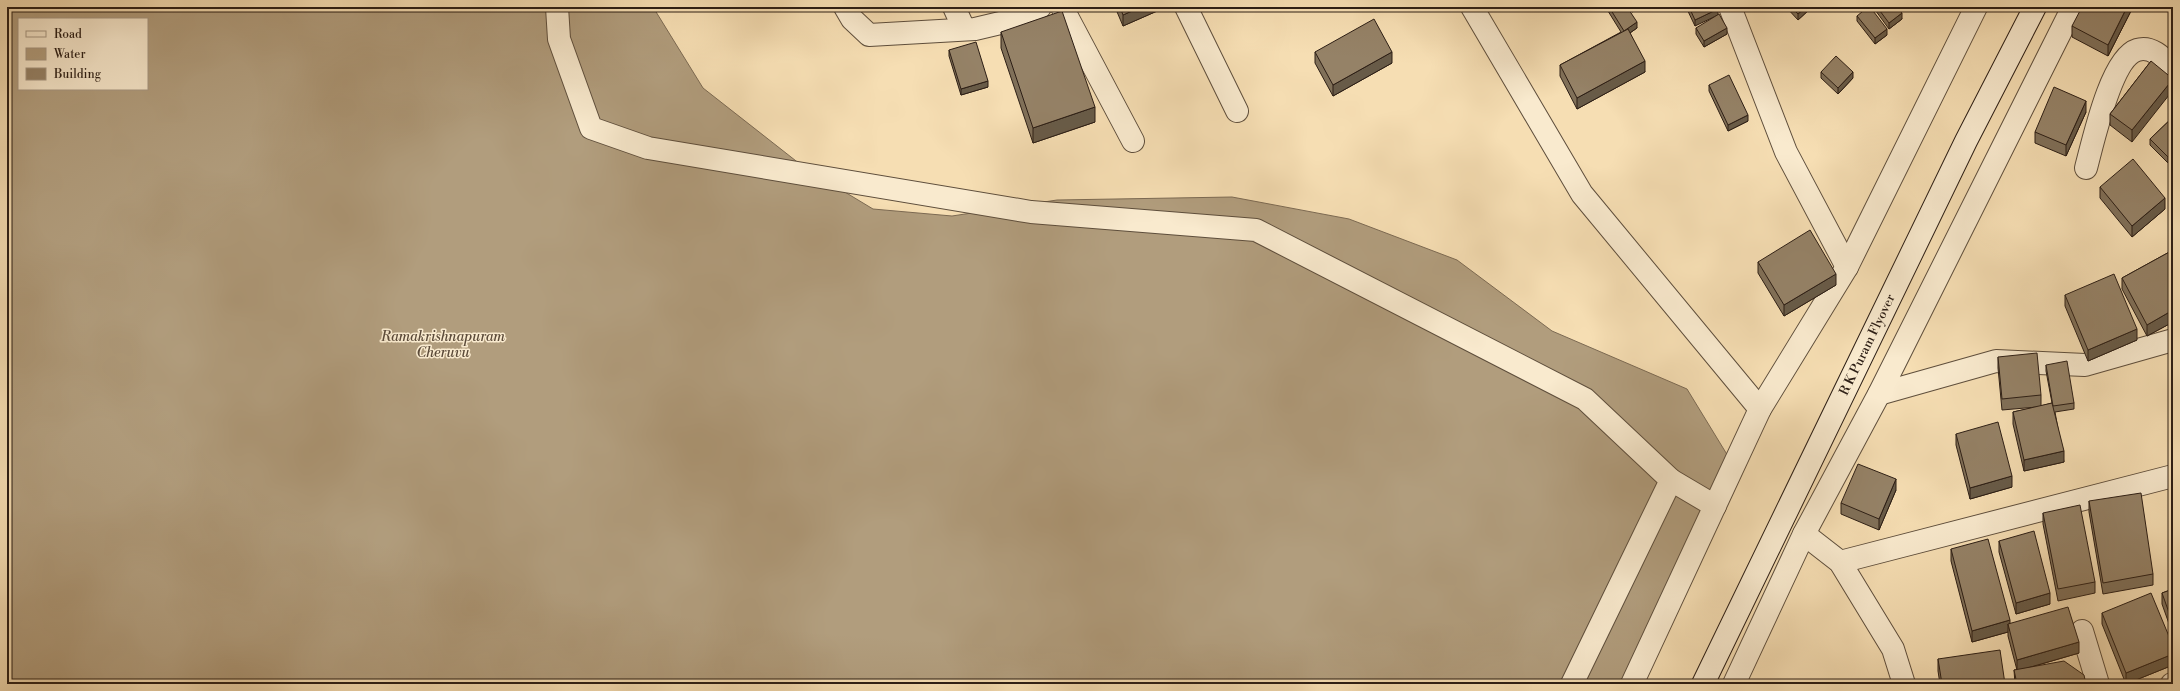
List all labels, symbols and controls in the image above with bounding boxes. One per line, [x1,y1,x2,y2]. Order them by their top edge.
legend [18,18,148,90]
text: Road [54,27,82,42]
text: Water [53,47,86,62]
text: Building [53,67,102,82]
street label: R K Puram Flyover [1836,291,1899,398]
water label: Ramakrishnapuram Cheruvu [380,328,506,362]

